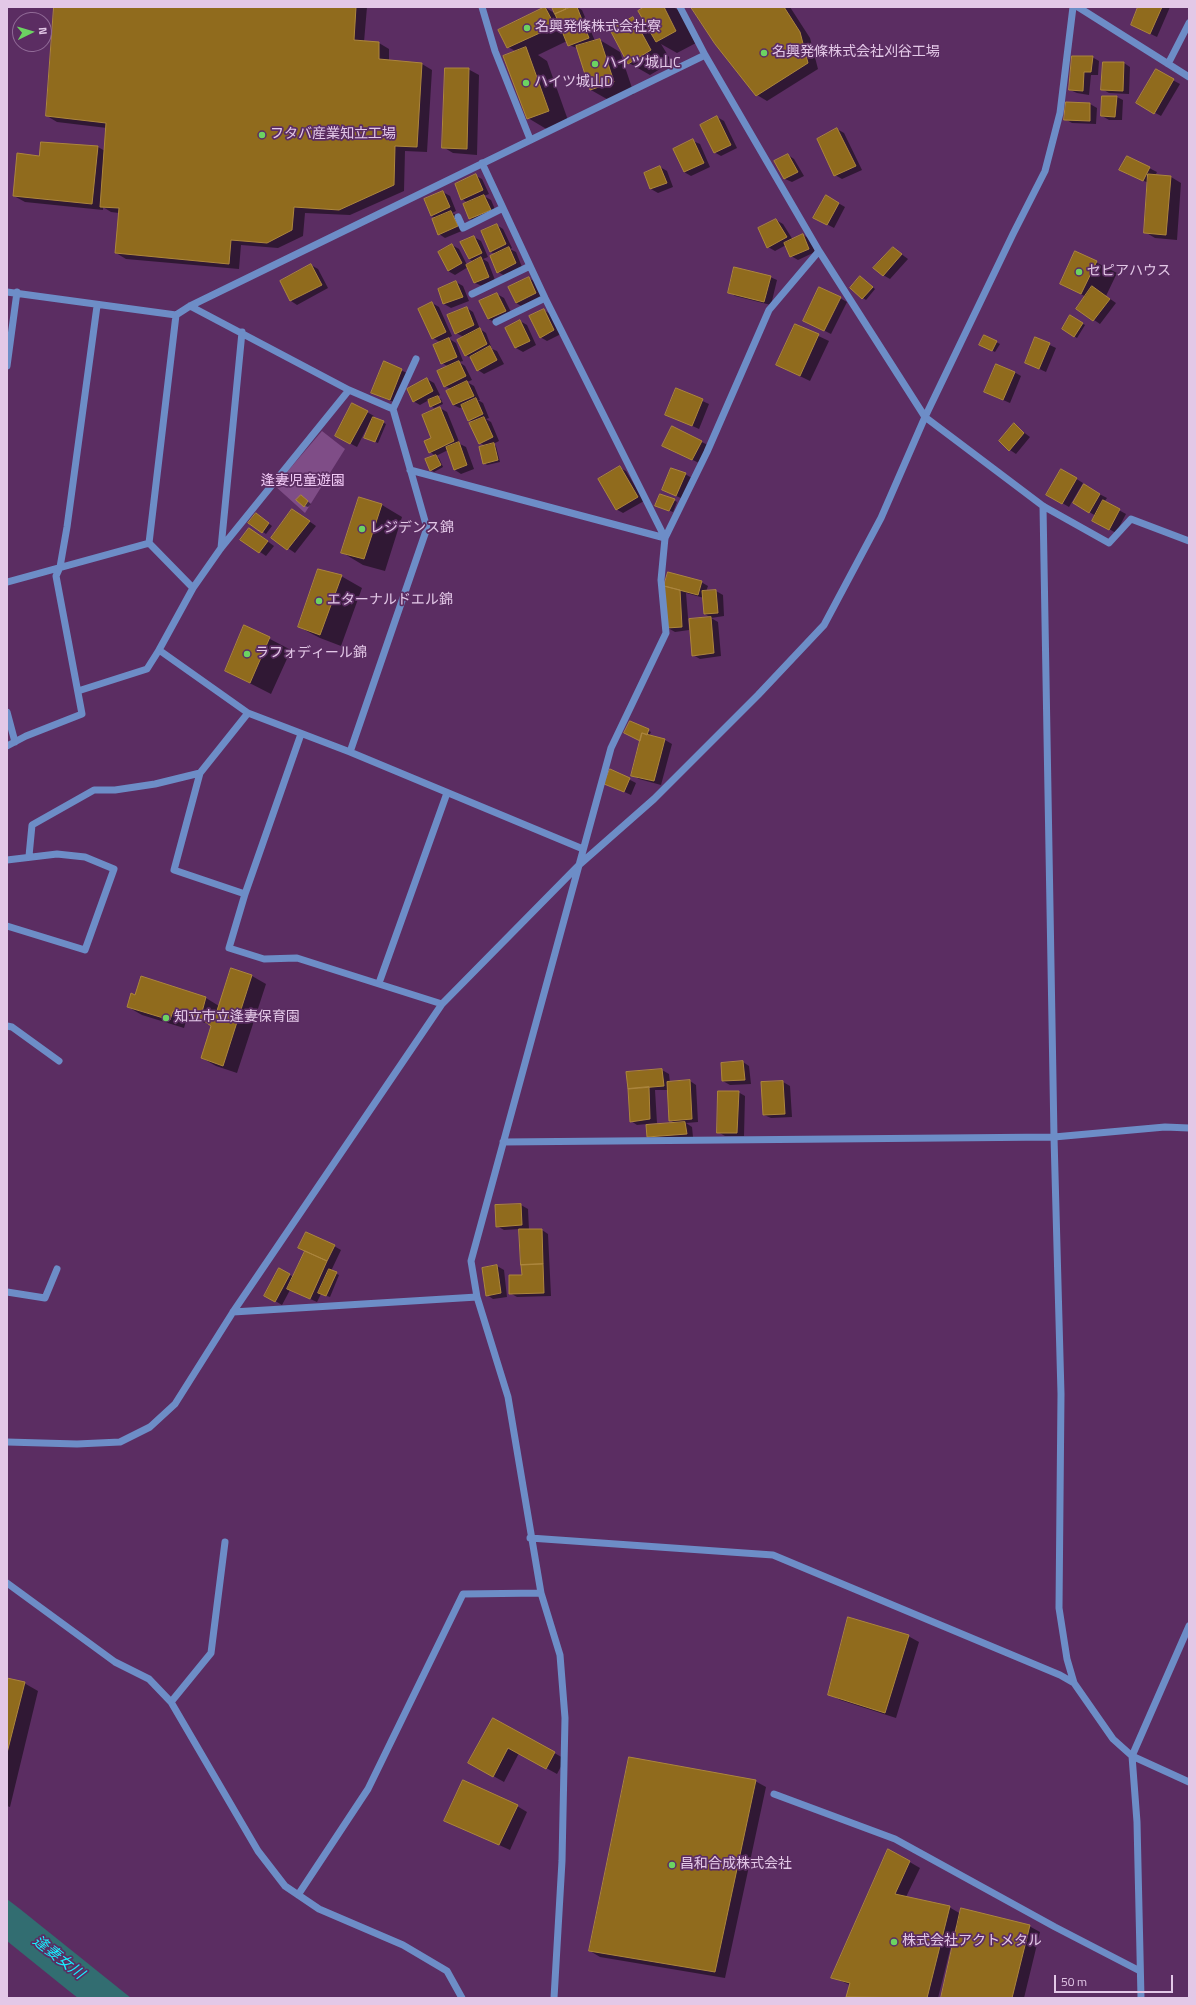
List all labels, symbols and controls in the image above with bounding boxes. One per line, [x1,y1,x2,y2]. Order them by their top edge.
north arrow [12,12,52,52]
place label: 名興発條株式会社寮 [535,20,661,36]
marker: 名興発條株式会社寮 [522,23,532,33]
text: N [35,27,51,36]
place label: 名興発條株式会社刈谷工場 [772,45,940,61]
marker: 名興発條株式会社刈谷工場 [759,48,769,58]
place label: ハイツ城山C [603,56,681,72]
marker: ハイツ城山C [590,59,600,69]
place label: ハイツ城山D [534,75,613,91]
marker: ハイツ城山D [521,78,531,88]
place label: フタバ産業知立工場 [270,127,396,143]
marker: フタバ産業知立工場 [257,130,267,140]
place label: セピアハウス [1087,264,1171,280]
marker: セピアハウス [1074,267,1084,277]
park label: 逢妻児童遊園 [261,474,345,490]
place label: レジデンス錦 [370,521,454,537]
marker: レジデンス錦 [357,524,367,534]
place label: エターナルドエル錦 [327,593,453,609]
marker: エターナルドエル錦 [314,596,324,606]
place label: ラフォディール錦 [255,646,367,662]
marker: ラフォディール錦 [242,649,252,659]
place label: 知立市立逢妻保育園 [174,1010,300,1026]
marker: 知立市立逢妻保育園 [161,1013,171,1023]
place label: 昌和合成株式会社 [680,1857,792,1873]
marker: 昌和合成株式会社 [667,1860,677,1870]
water label: 逢妻女川 [29,1932,87,1984]
place label: 株式会社アクトメタル [902,1934,1042,1950]
marker: 株式会社アクトメタル [889,1937,899,1947]
scale bar [1056,1967,1175,1993]
text: 50 m [1061,1972,1087,1991]

